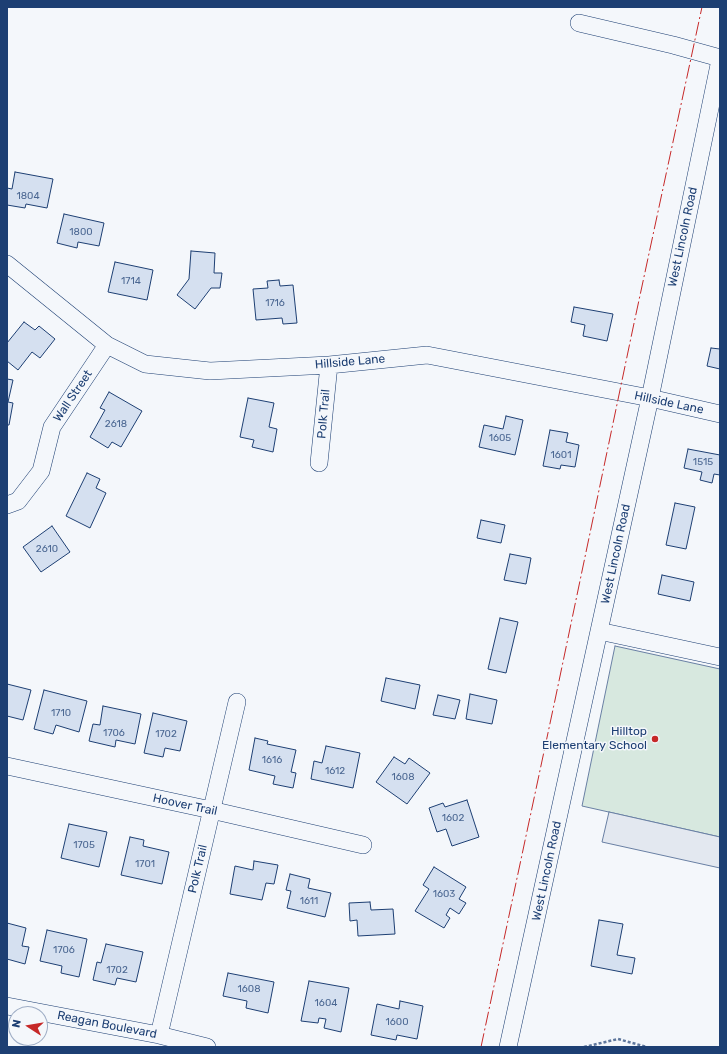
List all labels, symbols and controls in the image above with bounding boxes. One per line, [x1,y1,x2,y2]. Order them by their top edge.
street label: West Lincoln Road [665,186,701,288]
house number: 1804 [16,190,40,202]
house number: 1800 [69,226,93,238]
house number: 1714 [121,275,141,287]
house number: 1716 [265,297,285,309]
street label: Hillside Lane [314,352,386,372]
street label: Wall Street [50,367,96,425]
street label: Polk Trail [315,389,333,439]
street label: Hillside Lane [633,389,705,417]
house number: 2618 [105,418,127,430]
house number: 1605 [489,432,511,444]
house number: 1601 [551,449,571,461]
house number: 1515 [693,456,713,468]
street label: West Lincoln Road [598,503,634,605]
house number: 2610 [36,543,58,555]
house number: 1710 [51,707,71,719]
place label: Hilltop Elementary School [542,725,647,753]
house number: 1706 [103,727,125,739]
house number: 1702 [155,728,177,740]
marker: Hilltop Elementary School [650,734,660,744]
house number: 1616 [262,754,282,766]
house number: 1612 [325,765,345,777]
house number: 1608 [391,771,415,783]
street label: Hoover Trail [151,791,219,819]
house number: 1602 [442,812,464,824]
street label: West Lincoln Road [529,820,565,922]
house number: 1705 [73,839,95,851]
street label: Polk Trail [185,843,211,895]
house number: 1701 [135,858,155,870]
house number: 1603 [433,888,455,900]
house number: 1611 [300,895,318,907]
house number: 1706 [53,944,75,956]
house number: 1702 [106,964,128,976]
house number: 1608 [237,983,261,995]
house number: 1604 [315,997,337,1009]
north arrow [8,1006,48,1046]
street label: Reagan Boulevard [56,1008,158,1042]
house number: 1600 [385,1016,409,1028]
text: N [10,1018,24,1029]

